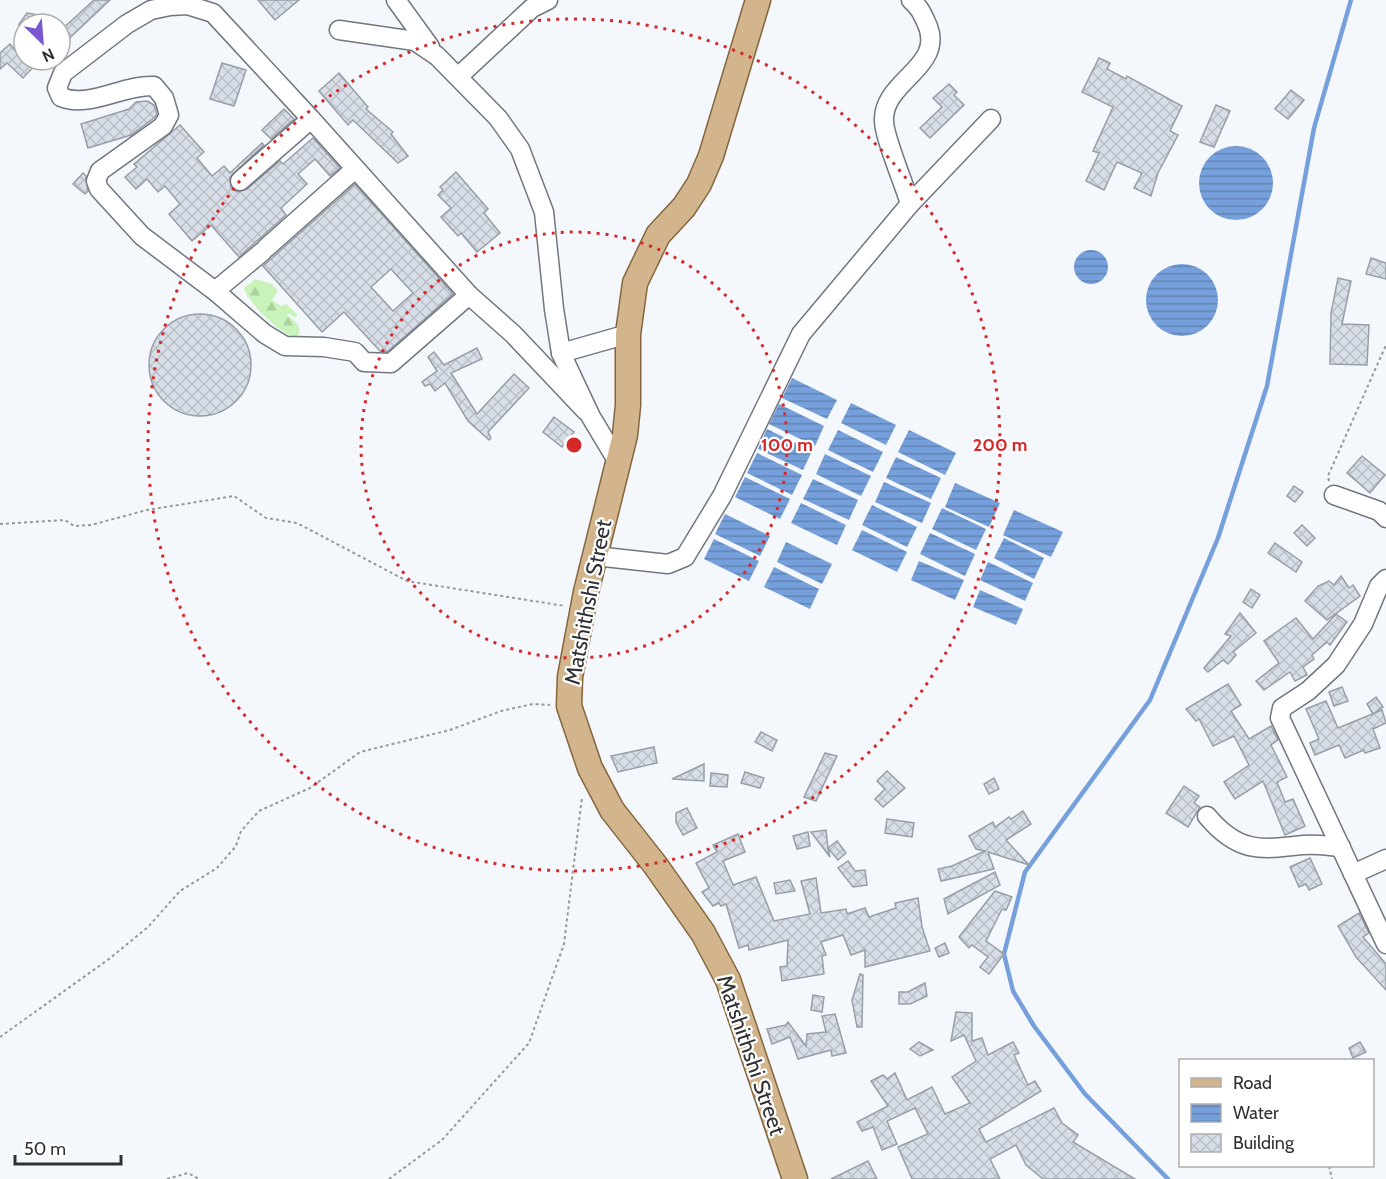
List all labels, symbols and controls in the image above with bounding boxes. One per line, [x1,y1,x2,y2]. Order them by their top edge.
north arrow [12,12,72,72]
text: N [39,44,57,66]
text: 100 m [761,434,813,456]
text: 200 m [973,434,1027,456]
centre of rings [564,435,584,455]
street label: Matshithshi Street [559,517,617,687]
street label: Matshithshi Street [711,971,791,1139]
legend [1179,1059,1374,1167]
text: Road [1233,1072,1272,1094]
text: Water [1233,1102,1279,1124]
scale bar [15,1128,122,1166]
text: Building [1233,1132,1295,1154]
text: 50 m [24,1138,66,1160]

